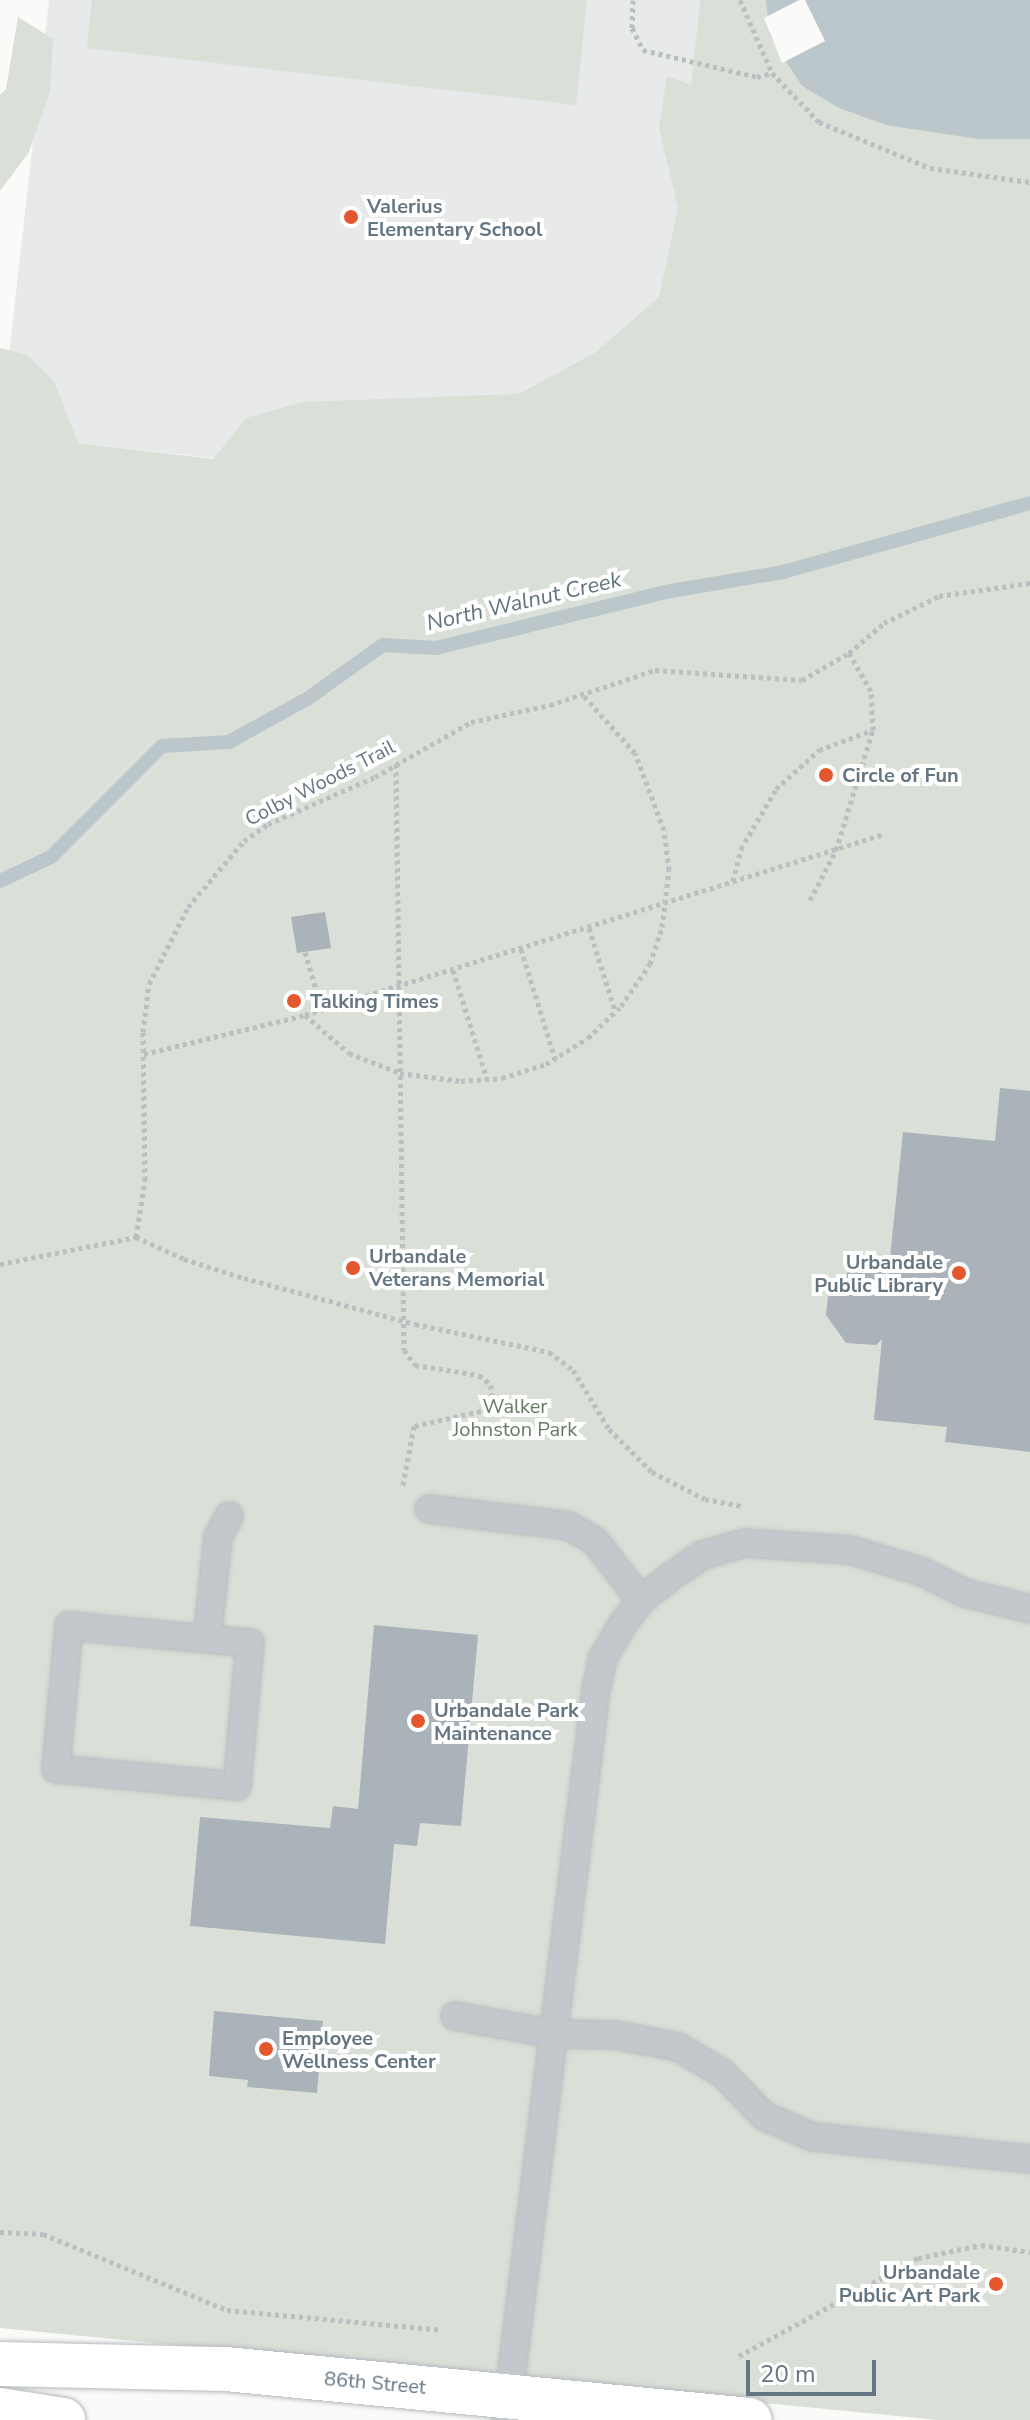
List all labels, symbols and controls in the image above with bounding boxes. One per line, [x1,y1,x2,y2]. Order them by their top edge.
place label: Valerius Elementary School [367,194,542,241]
marker: Valerius Elementary School [342,208,360,226]
water label: North Walnut Creek [424,567,624,637]
street label: Colby Woods Trail [241,735,399,831]
place label: Circle of Fun [842,763,959,787]
marker: Circle of Fun [817,766,835,784]
place label: Talking Times [310,989,439,1013]
marker: Talking Times [285,992,303,1010]
place label: Urbandale Veterans Memorial [369,1244,544,1291]
place label: Urbandale Public Library [814,1250,943,1297]
marker: Urbandale Veterans Memorial [344,1259,362,1277]
marker: Urbandale Public Library [950,1264,968,1282]
park label: Walker Johnston Park [453,1395,577,1442]
place label: Urbandale Park Maintenance [434,1698,579,1745]
marker: Urbandale Park Maintenance [409,1712,427,1730]
place label: Employee Wellness Center [282,2026,436,2073]
marker: Employee Wellness Center [257,2040,275,2058]
place label: Urbandale Public Art Park [839,2260,980,2307]
marker: Urbandale Public Art Park [987,2275,1005,2293]
scale bar [750,2344,880,2394]
text: 20 m [760,2358,816,2390]
street label: 86th Street [323,2367,427,2399]

